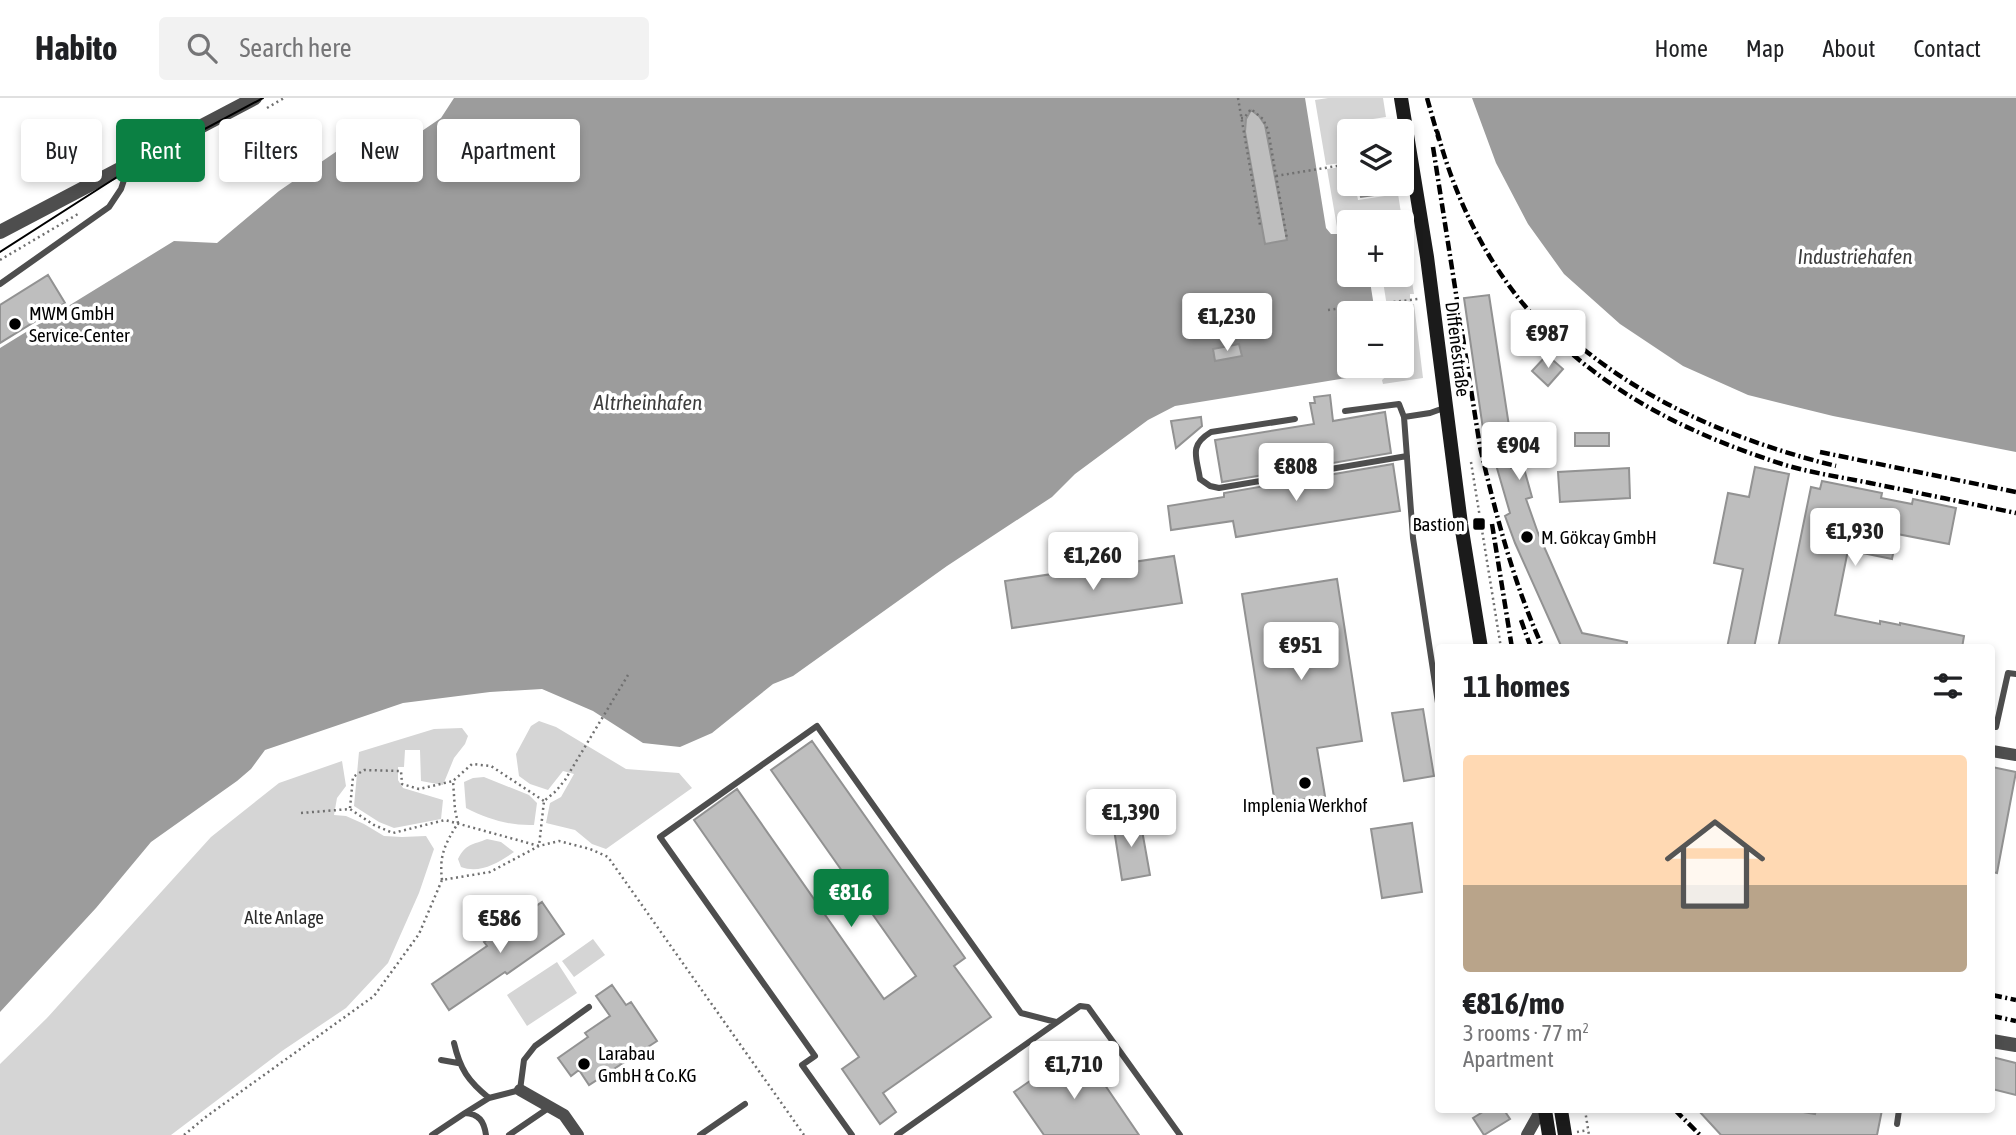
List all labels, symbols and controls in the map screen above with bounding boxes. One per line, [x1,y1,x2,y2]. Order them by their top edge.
search box [159,17,649,80]
text: Habito [35,29,117,67]
icon: search [183,29,221,67]
text: Search here [239,33,352,63]
text: Home [1654,35,1708,62]
text: Map [1746,35,1784,62]
text: About [1822,35,1875,62]
text: Contact [1913,35,1981,62]
chip: Buy [21,119,102,182]
chip: Rent [116,119,205,182]
chip: Filters [219,119,322,182]
chip: New [336,119,423,182]
chip: Apartment [437,119,580,182]
map controls [1337,119,1414,378]
button: layers [1337,119,1414,196]
button: + [1337,210,1414,287]
water label: Industriehafen [1797,244,1913,268]
pin: €1,230 [1170,294,1284,353]
street label: Diffenéstraße [1441,300,1475,398]
button: − [1337,301,1414,378]
place label: MWM GmbH Service-Center [29,302,130,346]
text: €1,230 [1198,303,1256,329]
pin: €987 [1507,310,1589,370]
marker: MWM GmbH Service-Center [7,316,23,332]
text: €987 [1527,320,1569,346]
water label: Altrheinhafen [593,390,702,414]
pin: €904 [1478,422,1560,482]
text: €904 [1498,432,1540,458]
pin: €808 [1255,444,1337,503]
text: €808 [1275,453,1317,479]
pin: €1,930 [1798,508,1912,568]
place label: Bastion [1412,513,1465,535]
marker: Bastion [1471,516,1487,532]
text: €1,930 [1826,518,1884,544]
place label: M. Gökcay GmbH [1541,526,1657,548]
marker: M. Gökcay GmbH [1519,529,1535,545]
pin: €1,260 [1036,532,1150,592]
text: €1,260 [1064,542,1122,568]
pin: €951 [1260,622,1342,682]
text: €951 [1280,632,1322,658]
icon: filters [1929,667,1967,705]
text: 11 homes [1463,669,1570,703]
marker: Implenia Werkhof [1297,775,1313,791]
pin: €1,390 [1074,790,1188,849]
place label: Implenia Werkhof [1242,794,1368,816]
text: €1,390 [1102,799,1160,825]
icon: home [1652,801,1778,927]
pin: €816 [810,870,892,929]
text: €816 [830,879,872,905]
pin: €586 [459,896,541,955]
text: €586 [479,905,521,931]
park label: Alte Anlage [244,906,324,928]
text: €816/mo [1463,986,1565,1020]
text: 3 rooms · 77 m² [1463,1020,1589,1046]
place label: Larabau GmbH & Co.KG [598,1042,697,1086]
pin: €1,710 [1017,1042,1131,1101]
text: Apartment [1463,1046,1554,1072]
text: €1,710 [1045,1051,1103,1077]
marker: Larabau GmbH & Co.KG [576,1056,592,1072]

